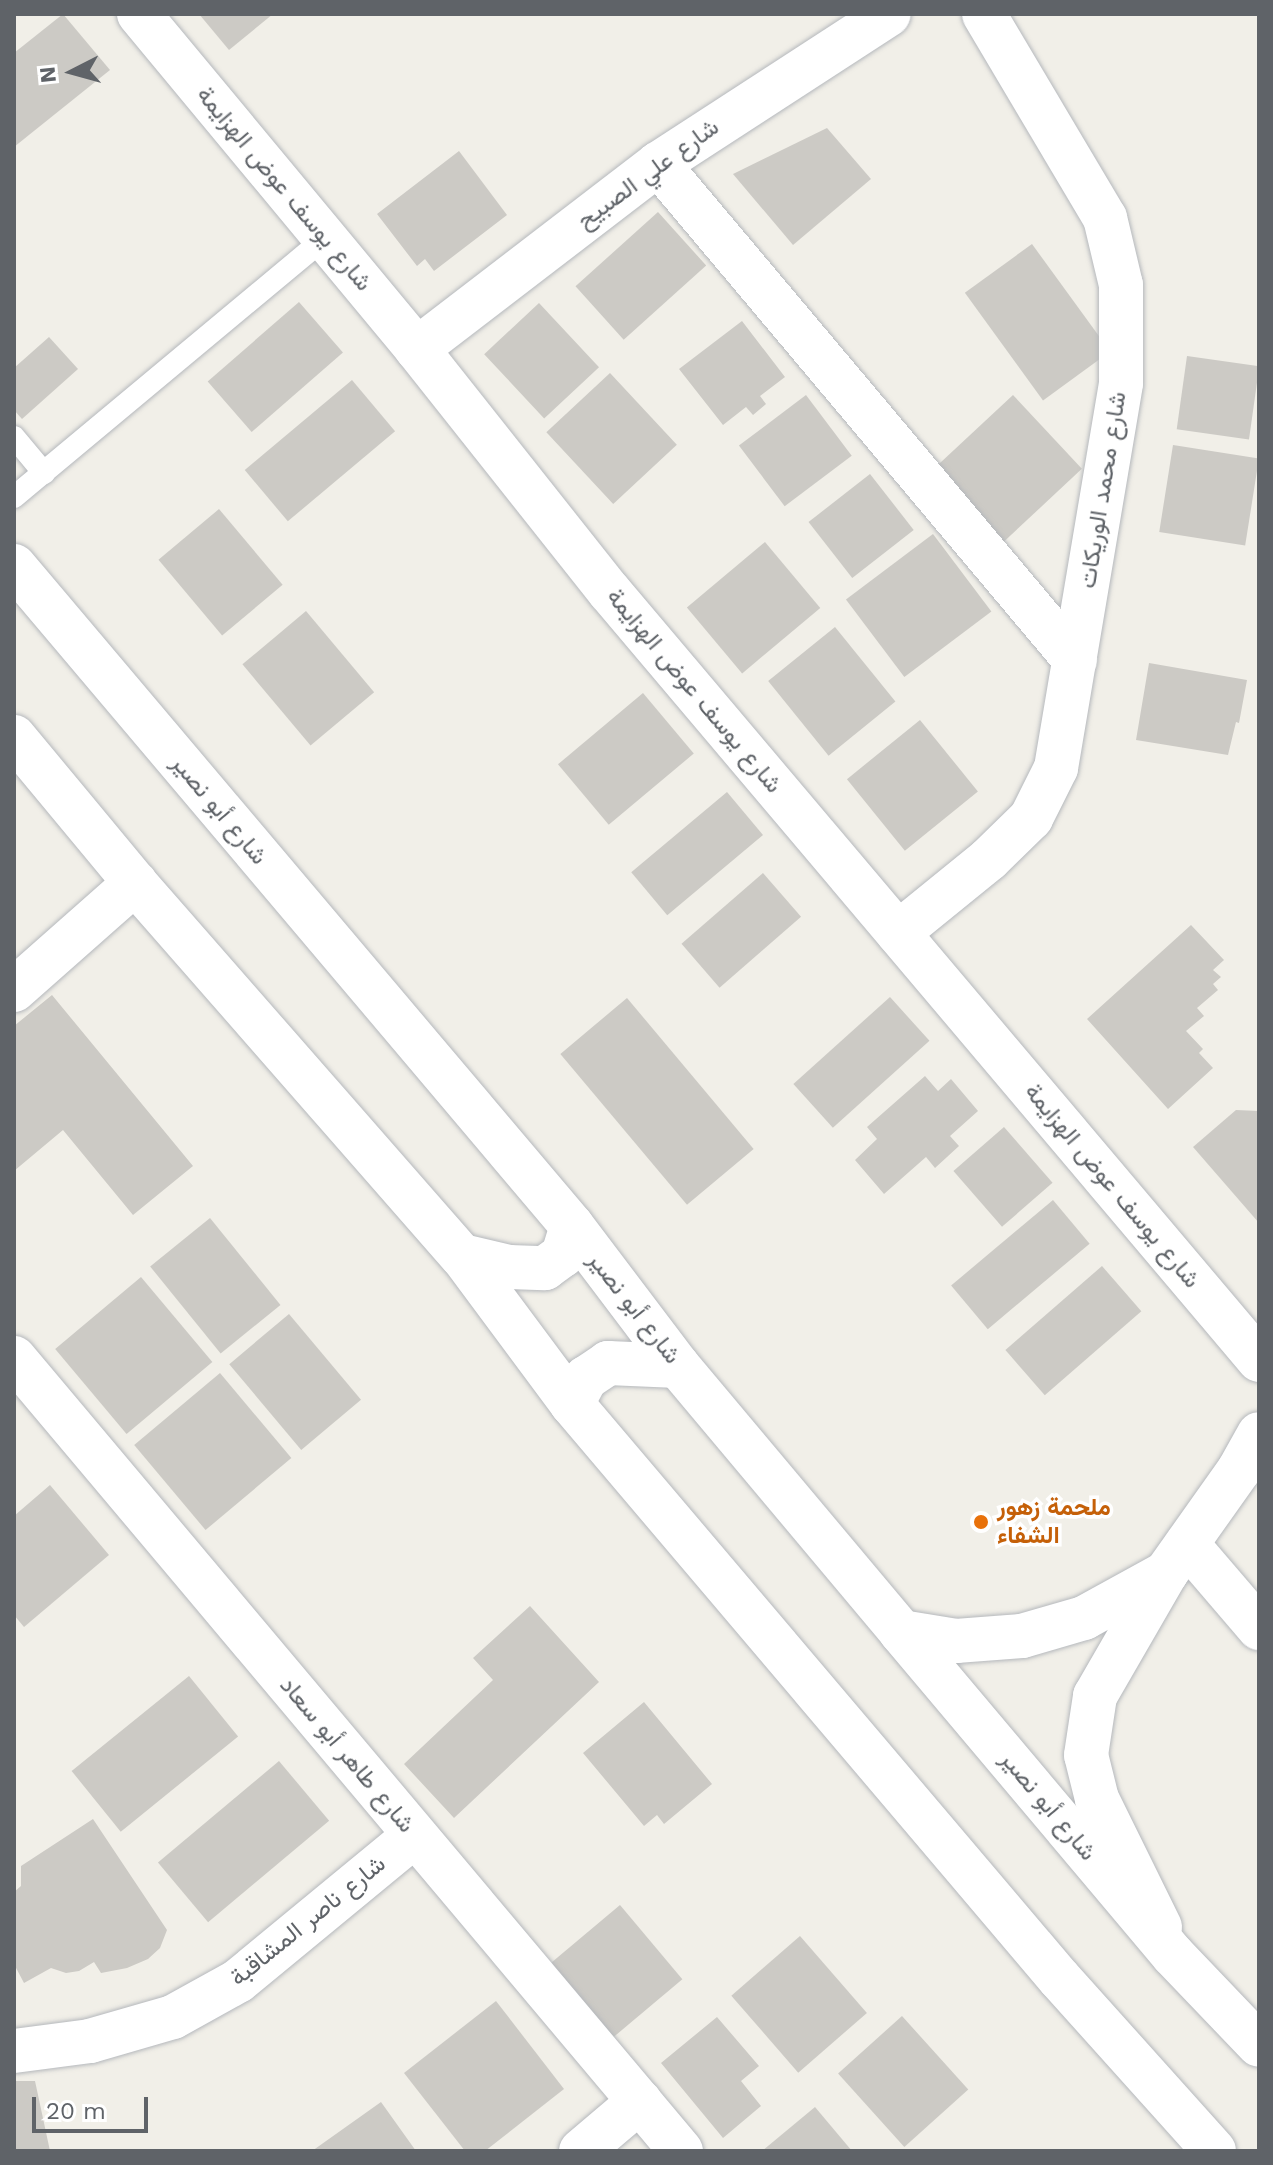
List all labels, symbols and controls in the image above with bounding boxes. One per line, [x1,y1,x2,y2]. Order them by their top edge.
north arrow [32,32,112,112]
text: N [34,65,61,84]
street label: شارع يوسف عوض الهزايمة [190,81,378,297]
street label: شارع علي الصبيح [571,113,725,235]
street label: شارع محمد الوريكات [1073,390,1133,590]
street label: شارع يوسف عوض الهزايمة [600,583,788,799]
street label: شارع أبو نصير [165,749,273,871]
street label: شارع يوسف عوض الهزايمة [1018,1078,1206,1294]
street label: شارع أبو نصير [581,1246,687,1370]
place label: ملحمة زهور الشفاء [997,1494,1111,1550]
marker: ملحمة زهور الشفاء [972,1513,990,1531]
street label: شارع طاهر أبو سعاد [273,1671,421,1839]
street label: شارع أبو نصير [994,1745,1102,1867]
street label: شارع ناصر المشاقبة [224,1850,392,1992]
scale bar [36,2081,152,2131]
text: 20 m [46,2097,106,2125]

